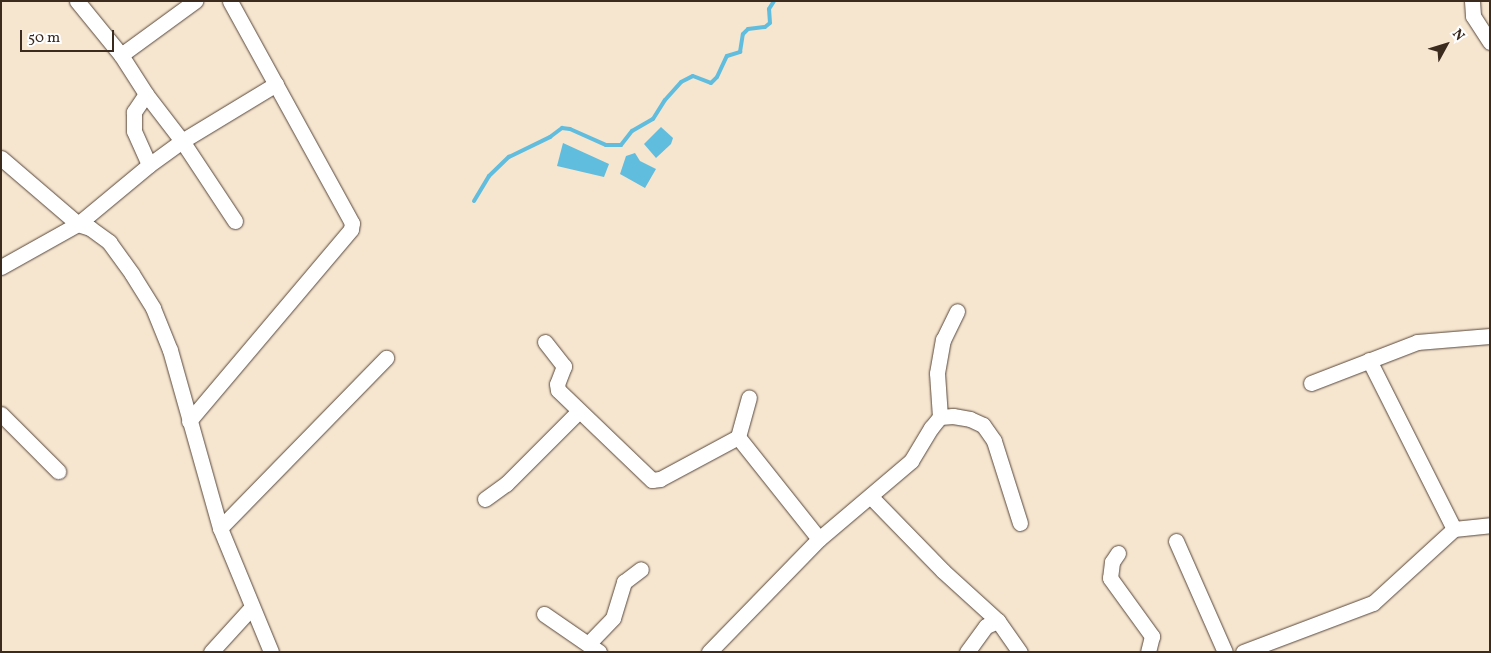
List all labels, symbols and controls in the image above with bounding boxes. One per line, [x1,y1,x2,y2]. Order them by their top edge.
scale bar [22,20,116,52]
north arrow [1421,20,1471,70]
text: N [1447,25,1469,45]
text: 50 m [28,28,60,49]

